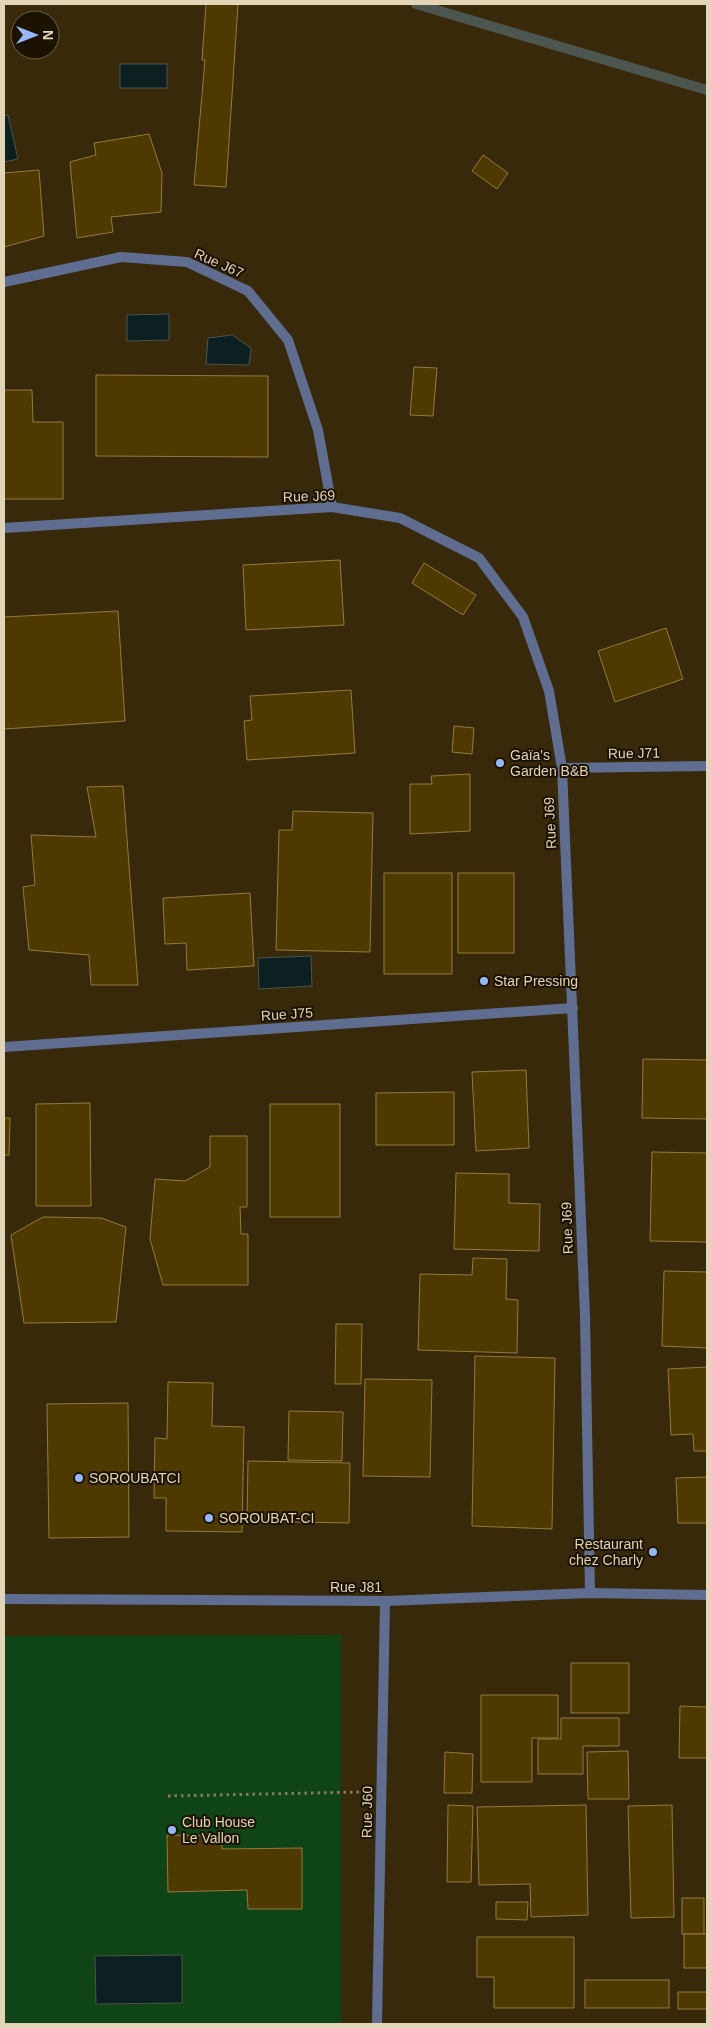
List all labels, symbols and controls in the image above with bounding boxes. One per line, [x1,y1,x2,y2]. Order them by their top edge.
north arrow [10,10,60,60]
text: N [40,30,56,40]
street label: Rue J67 [192,245,246,281]
street label: Rue J69 [283,487,336,505]
street label: Rue J71 [608,745,660,761]
place label: Gaïa's Garden B&B [510,747,589,779]
marker: Gaïa's Garden B&B [494,757,506,769]
street label: Rue J69 [541,796,559,849]
place label: Star Pressing [494,973,578,989]
marker: Star Pressing [478,975,490,987]
street label: Rue J75 [260,1004,314,1024]
street label: Rue J69 [558,1201,576,1254]
place label: SOROUBATCI [89,1470,181,1486]
marker: SOROUBATCI [73,1472,85,1484]
place label: SOROUBAT-CI [219,1510,314,1526]
marker: SOROUBAT-CI [203,1512,215,1524]
place label: Restaurant chez Charly [569,1536,643,1568]
marker: Restaurant chez Charly [647,1546,659,1558]
street label: Rue J81 [330,1579,382,1595]
street label: Rue J60 [359,1786,375,1838]
place label: Club House Le Vallon [182,1814,255,1846]
marker: Club House Le Vallon [166,1824,178,1836]

